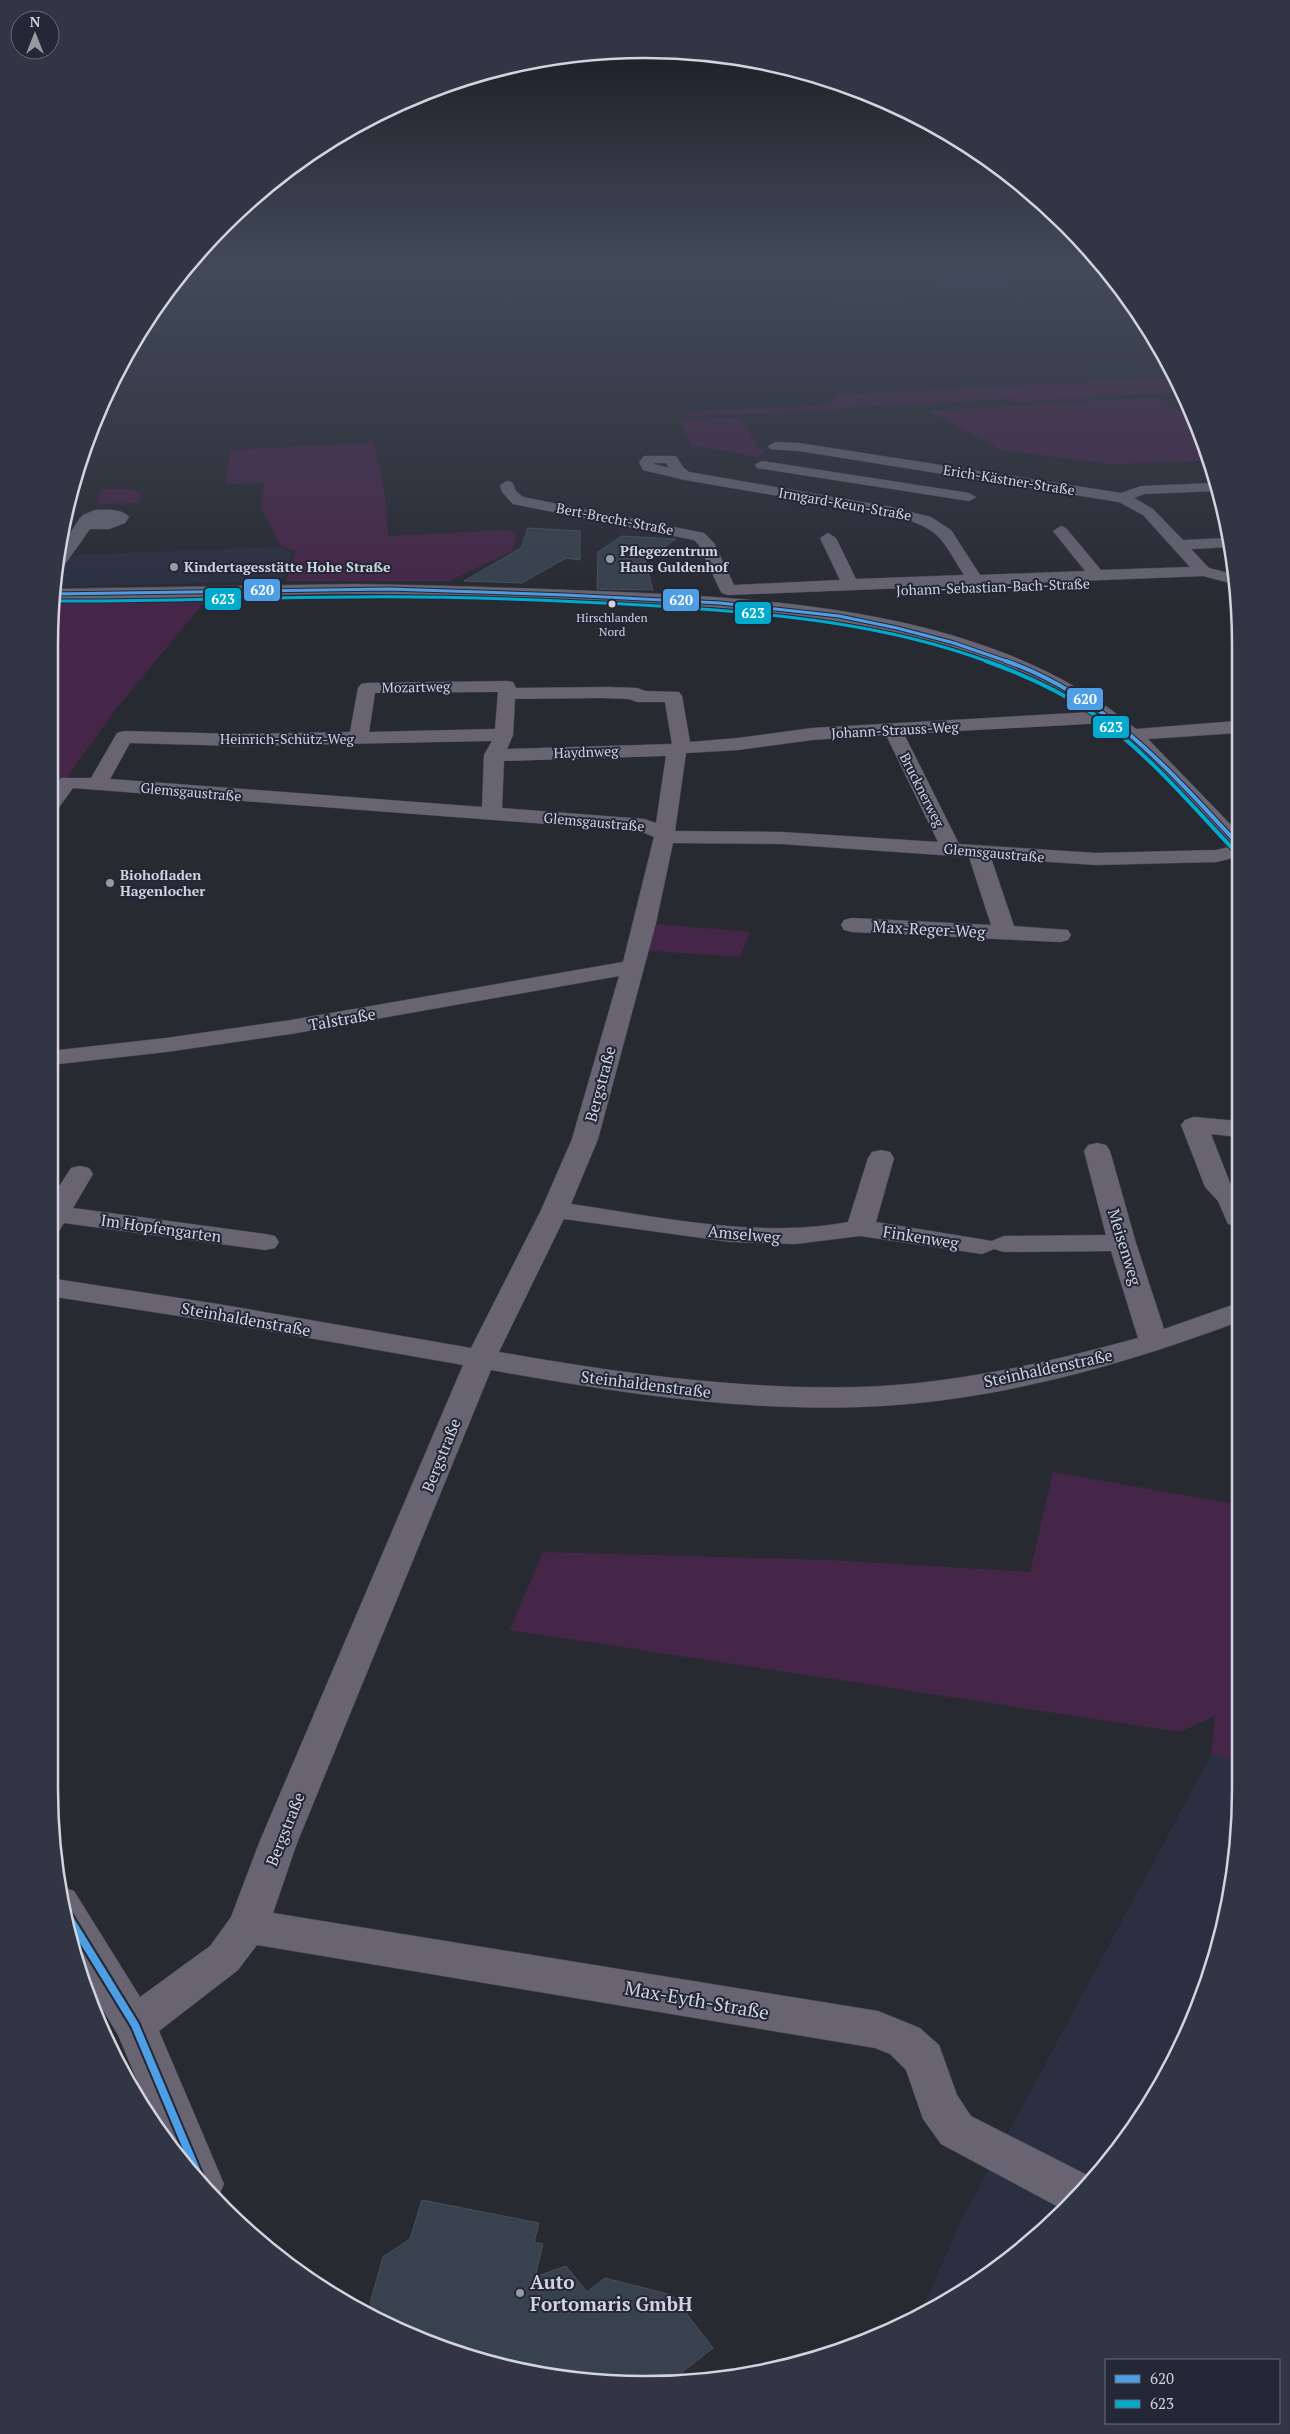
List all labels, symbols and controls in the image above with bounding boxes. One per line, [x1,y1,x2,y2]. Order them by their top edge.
north arrow [10,10,60,60]
text: N [30,12,41,31]
street label: Erich-Kästner-Straße [942,460,1076,499]
street label: Irmgard-Keun-Straße [777,482,913,525]
street label: Bert-Brecht-Straße [555,498,675,539]
place label: Pflegezentrum Haus Guldenhof [620,541,730,576]
marker: Pflegezentrum Haus Guldenhof [604,553,616,565]
place label: Kindertagesstätte Hohe Straße [184,557,391,576]
marker: Kindertagesstätte Hohe Straße [168,561,180,573]
street label: Johann-Sebastian-Bach-Straße [896,574,1090,599]
line badge: 620 [243,578,281,602]
text: 620 [250,580,274,599]
line badge: 623 [204,587,242,611]
line badge: 620 [662,588,700,612]
text: 623 [211,589,235,608]
text: 620 [669,590,693,609]
marker: Hirschlanden Nord [607,599,617,609]
line badge: 623 [734,601,772,625]
text: 623 [741,603,765,622]
place label: Hirschlanden Nord [576,610,648,639]
street label: Mozartweg [382,676,451,697]
line badge: 620 [1066,687,1104,711]
text: 620 [1073,689,1097,708]
line badge: 623 [1092,715,1130,739]
street label: Johann-Strauss-Weg [831,717,960,742]
text: 623 [1099,717,1123,736]
street label: Heinrich-Schütz-Weg [220,729,355,748]
street label: Haydnweg [553,741,619,762]
street label: Brucknerweg [896,749,950,831]
street label: Glemsgaustraße [140,778,242,805]
street label: Glemsgaustraße [543,808,645,835]
street label: Glemsgaustraße [943,839,1045,866]
place label: Biohofladen Hagenlocher [120,865,205,900]
marker: Biohofladen Hagenlocher [104,877,116,889]
street label: Max-Reger-Weg [872,915,987,943]
street label: Talstraße [307,1002,377,1036]
street label: Bergstraße [579,1044,621,1124]
street label: Meisenweg [1103,1206,1147,1289]
street label: Im Hopfengarten [99,1209,223,1247]
street label: Amselweg [707,1220,782,1248]
street label: Finkenweg [881,1220,961,1254]
street label: Steinhaldenstraße [180,1297,312,1341]
street label: Steinhaldenstraße [982,1344,1114,1392]
street label: Steinhaldenstraße [580,1365,712,1403]
street label: Bergstraße [416,1415,466,1495]
street label: Bergstraße [260,1789,310,1869]
street label: Max-Eyth-Straße [623,1975,771,2025]
place label: Auto Fortomaris GmbH [530,2269,693,2316]
marker: Auto Fortomaris GmbH [514,2287,526,2299]
legend [1105,2359,1280,2424]
text: 620 [1150,2368,1174,2388]
text: 623 [1150,2393,1174,2413]

